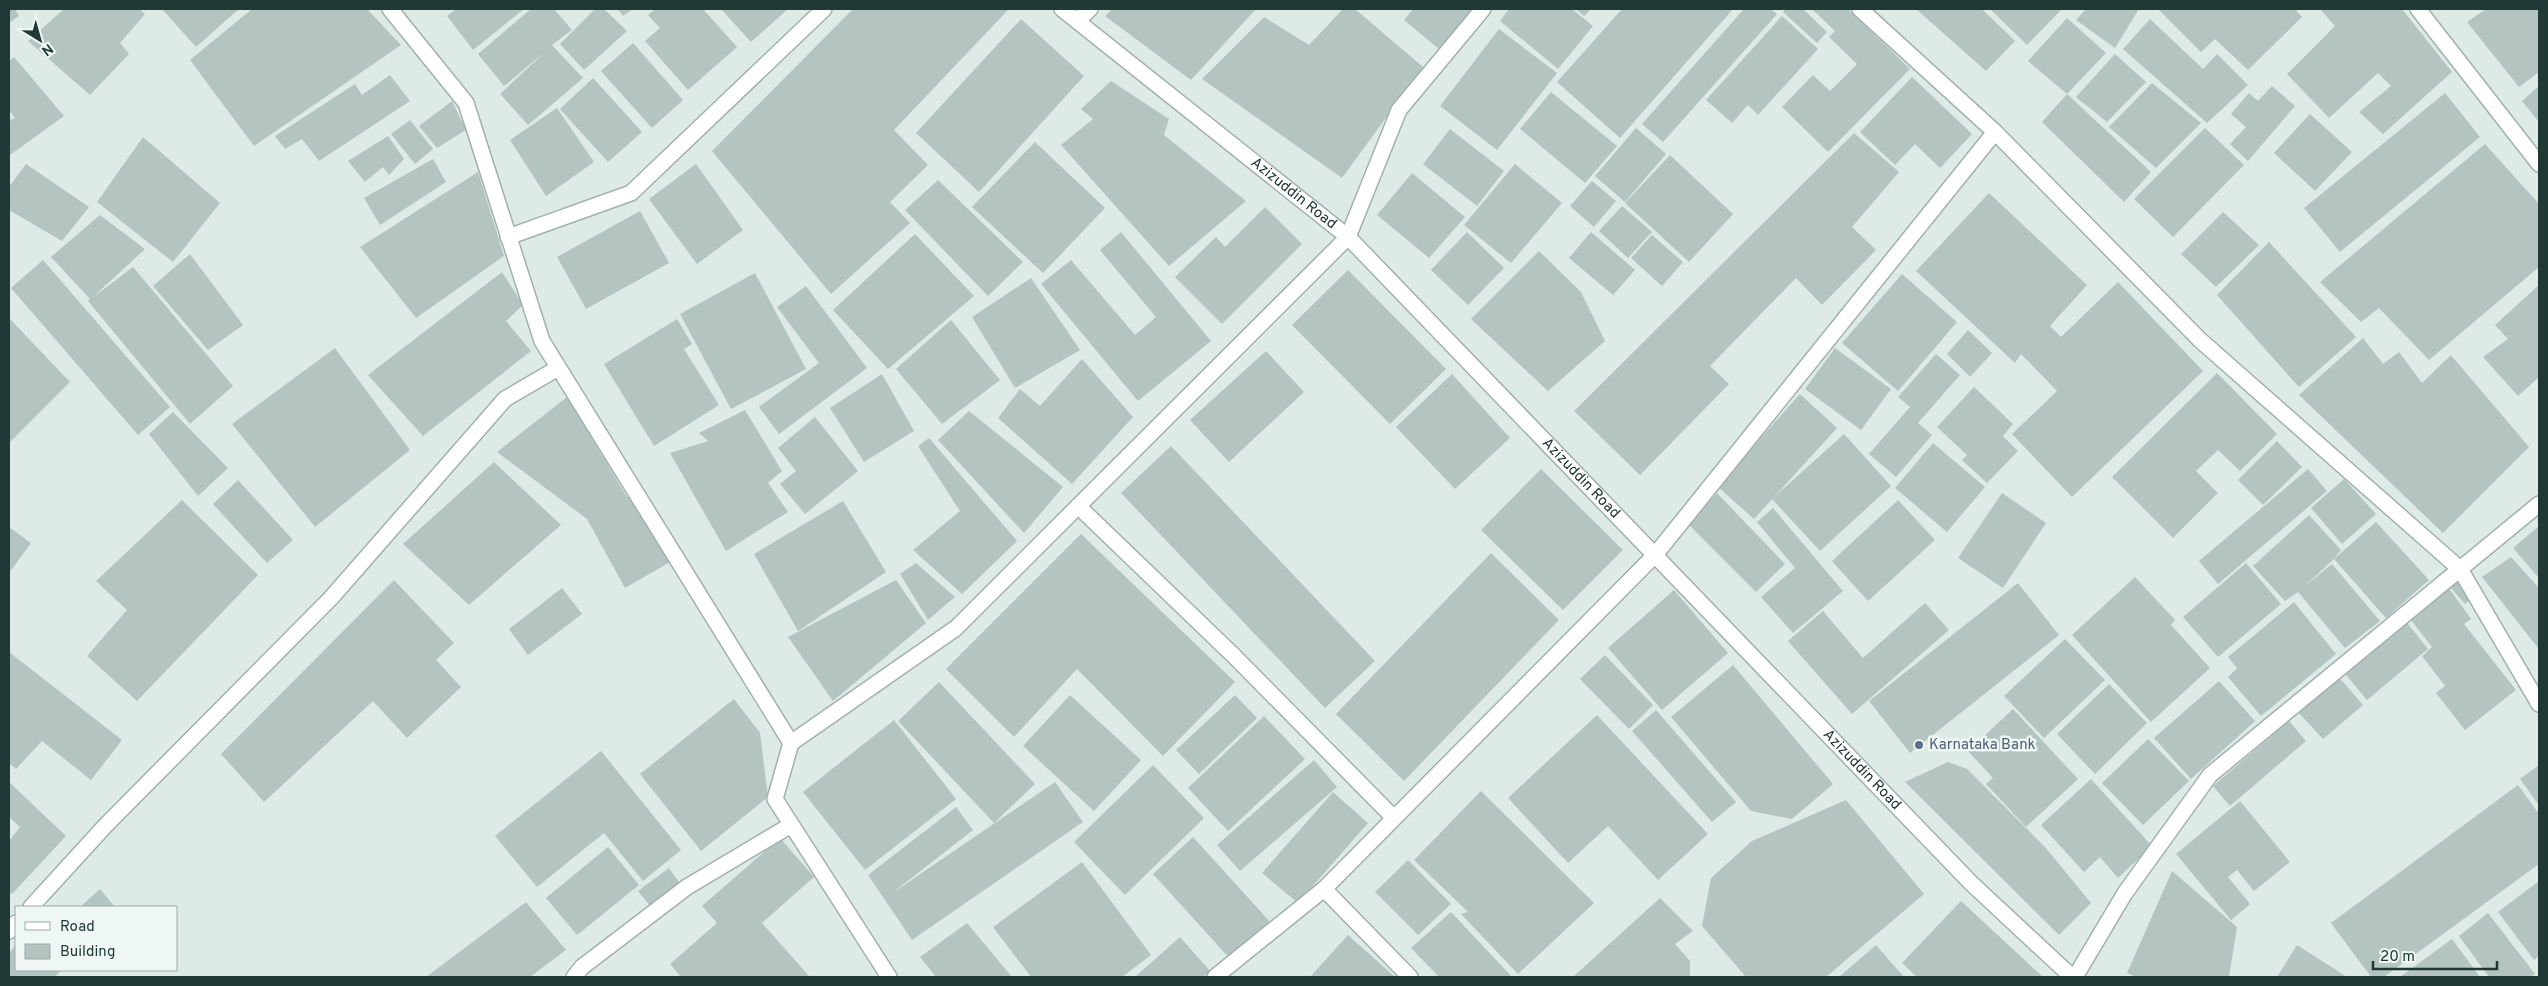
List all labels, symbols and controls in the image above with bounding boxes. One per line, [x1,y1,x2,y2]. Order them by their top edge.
north arrow [15,15,65,65]
text: N [38,39,56,59]
street label: Azizuddin Road [1246,153,1340,234]
street label: Azizuddin Road [1537,434,1624,523]
street label: Azizuddin Road [1819,725,1905,814]
place label: Karnataka Bank [1929,736,2036,755]
marker: Karnataka Bank [1913,739,1925,751]
legend [15,906,178,971]
text: Road [60,918,95,937]
scale bar [2373,938,2497,970]
text: Building [60,943,115,962]
text: 20 m [2380,948,2415,967]

